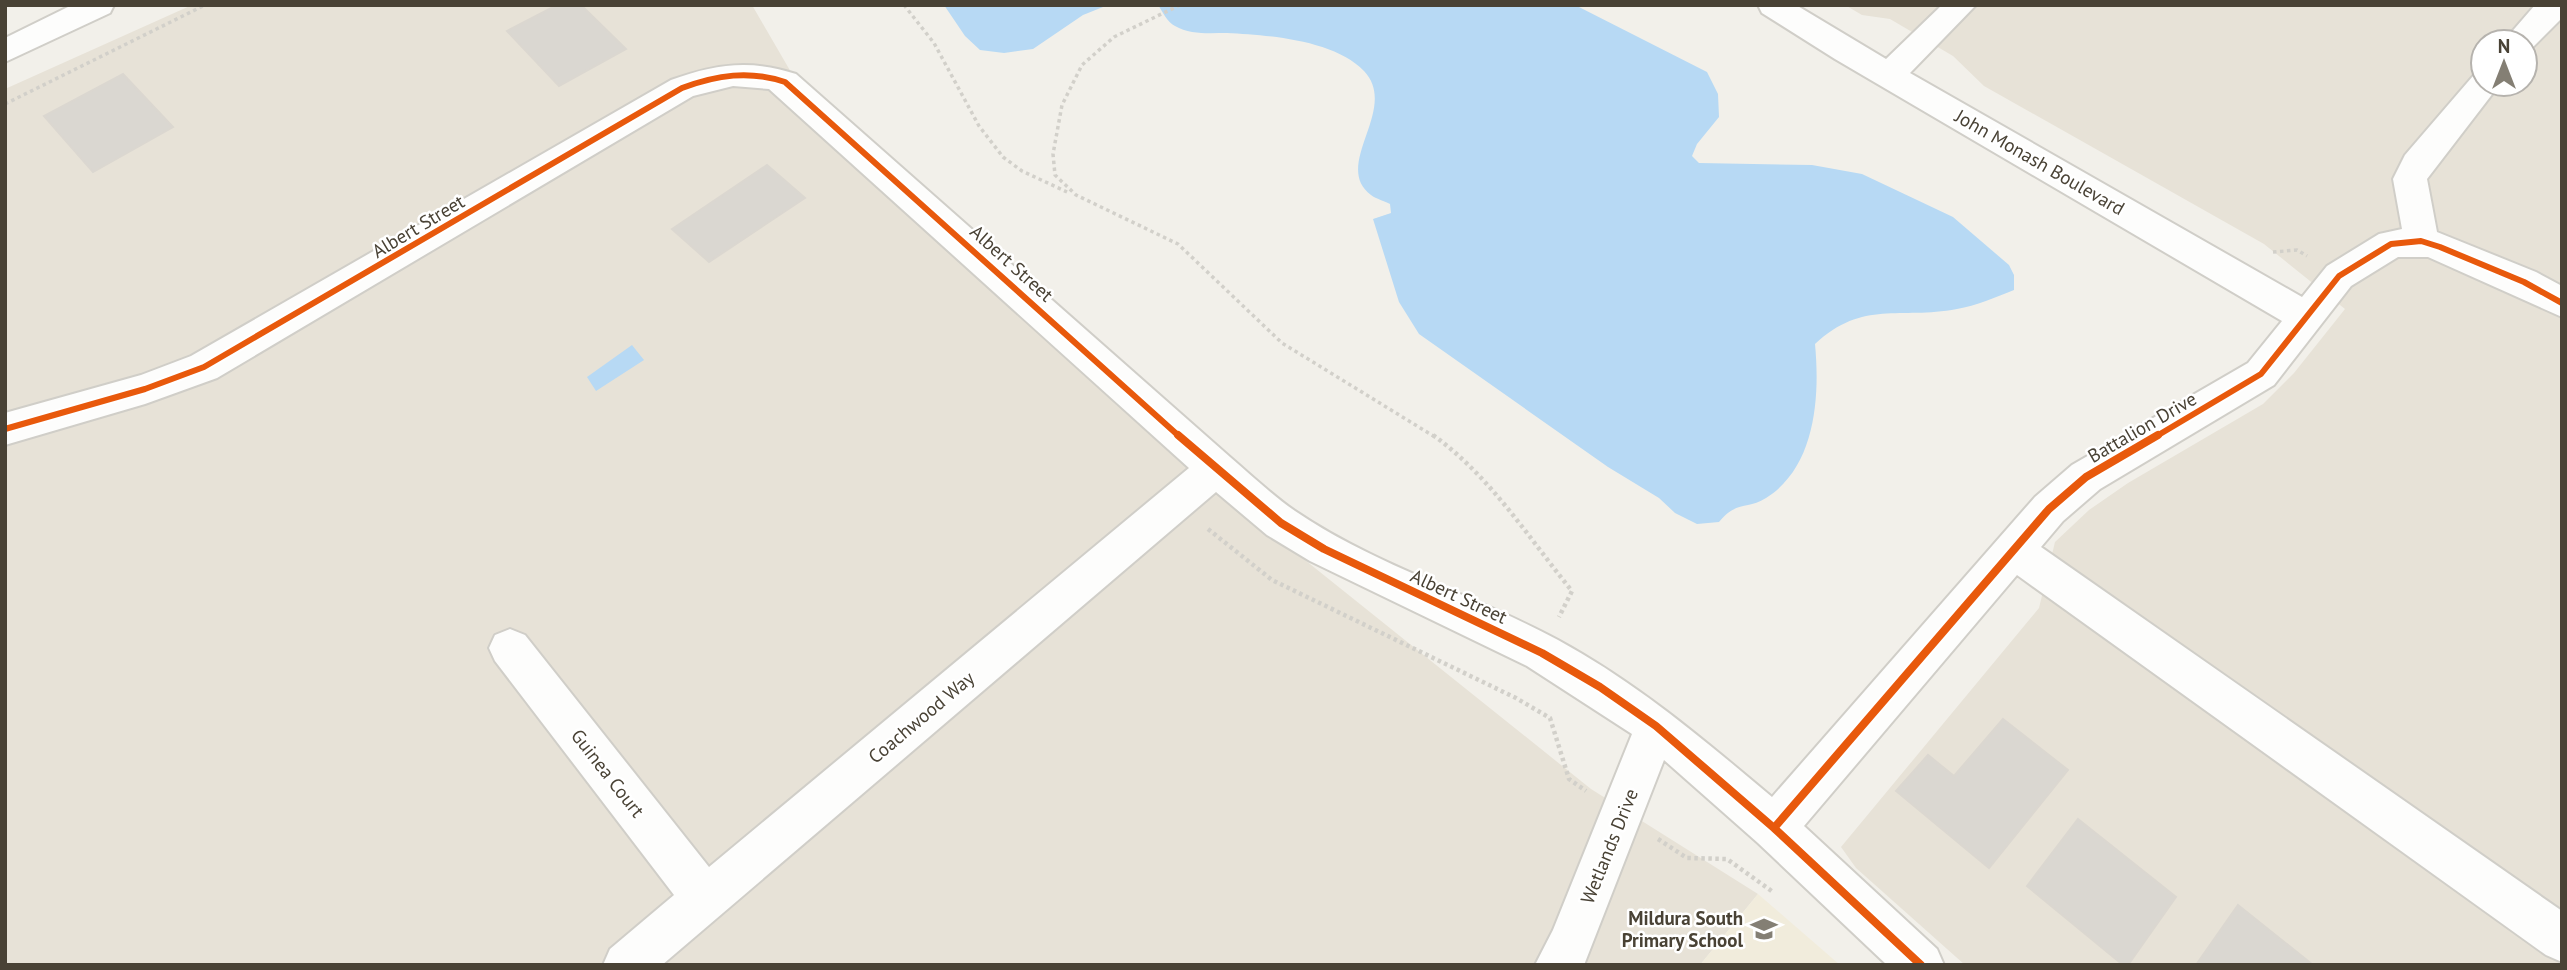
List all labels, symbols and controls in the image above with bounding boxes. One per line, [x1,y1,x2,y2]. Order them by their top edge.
north arrow [2469,28,2539,98]
text: N [2498,34,2510,58]
street label: John Monash Boulevard [1950,103,2129,220]
street label: Albert Street [367,189,469,263]
street label: Albert Street [965,219,1059,307]
street label: Battalion Drive [2083,386,2201,468]
street label: Albert Street [1407,563,1512,629]
street label: Coachwood Way [863,666,979,768]
street label: Guinea Court [566,724,650,822]
street label: Wetlands Drive [1575,785,1643,907]
place label: Mildura South Primary School [1622,906,1743,952]
school or university icon: Mildura South Primary School [1749,914,1779,944]

